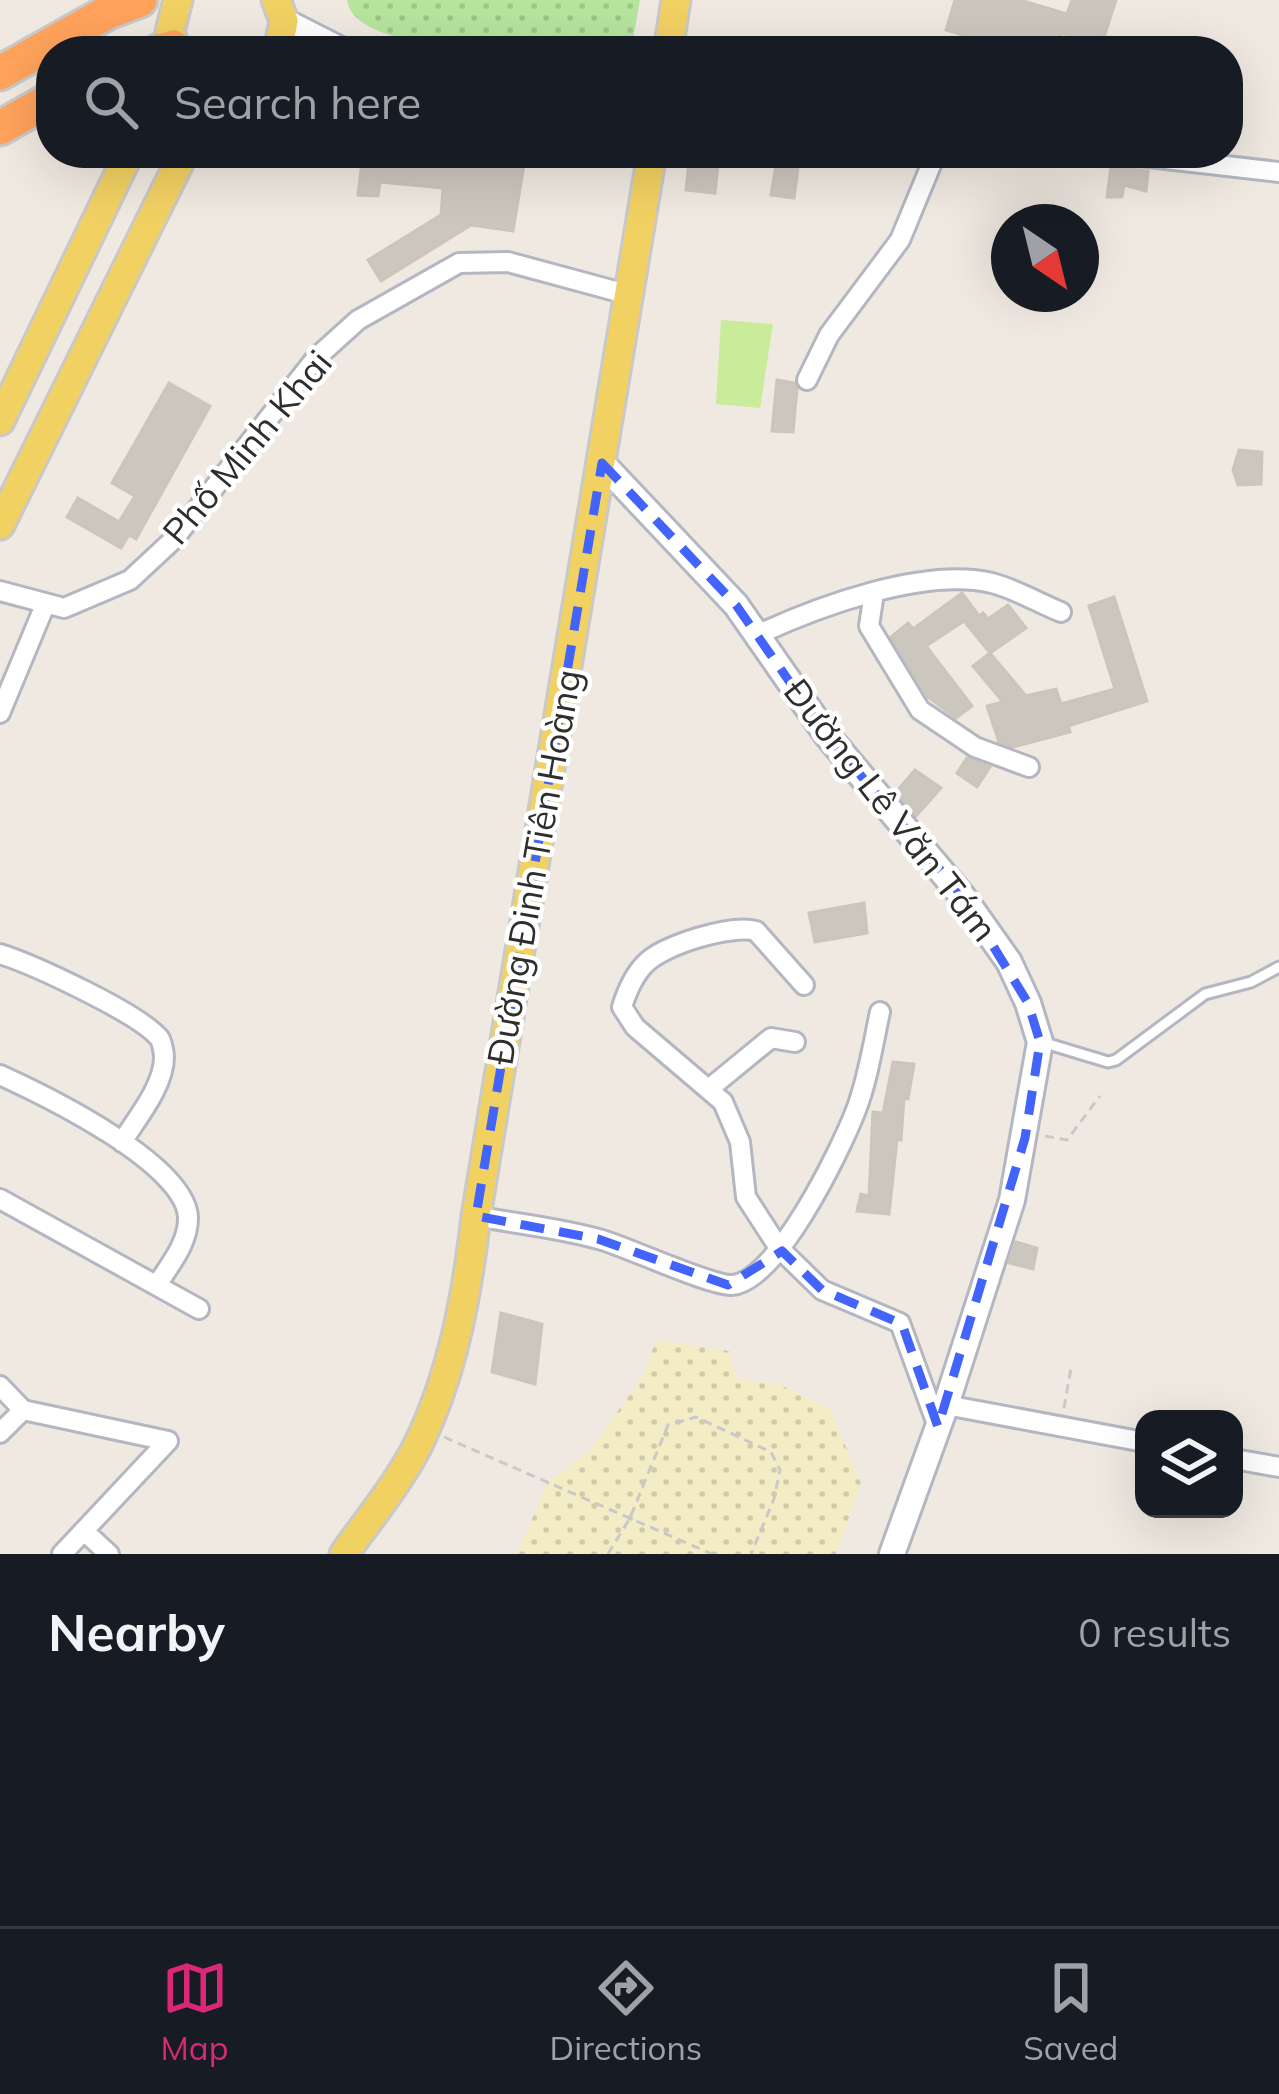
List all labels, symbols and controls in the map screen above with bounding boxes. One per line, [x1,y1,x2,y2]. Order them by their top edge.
search box [36,36,1243,168]
icon: search [78,69,144,135]
text: Search here [174,74,421,130]
north arrow [991,204,1099,312]
street label: Phố Minh Khai [152,340,341,553]
street label: Đường Đinh Tiên Hoàng [477,666,590,1068]
street label: Đường Lê Văn Tám [775,669,1008,950]
map controls [1135,1410,1243,1518]
button: layers [1135,1410,1243,1518]
text: Nearby [48,1600,225,1664]
text: 0 results [1078,1608,1231,1657]
tab: Map [161,1955,228,2068]
tab: Directions [550,1955,702,2068]
tab: Saved [1023,1955,1118,2068]

